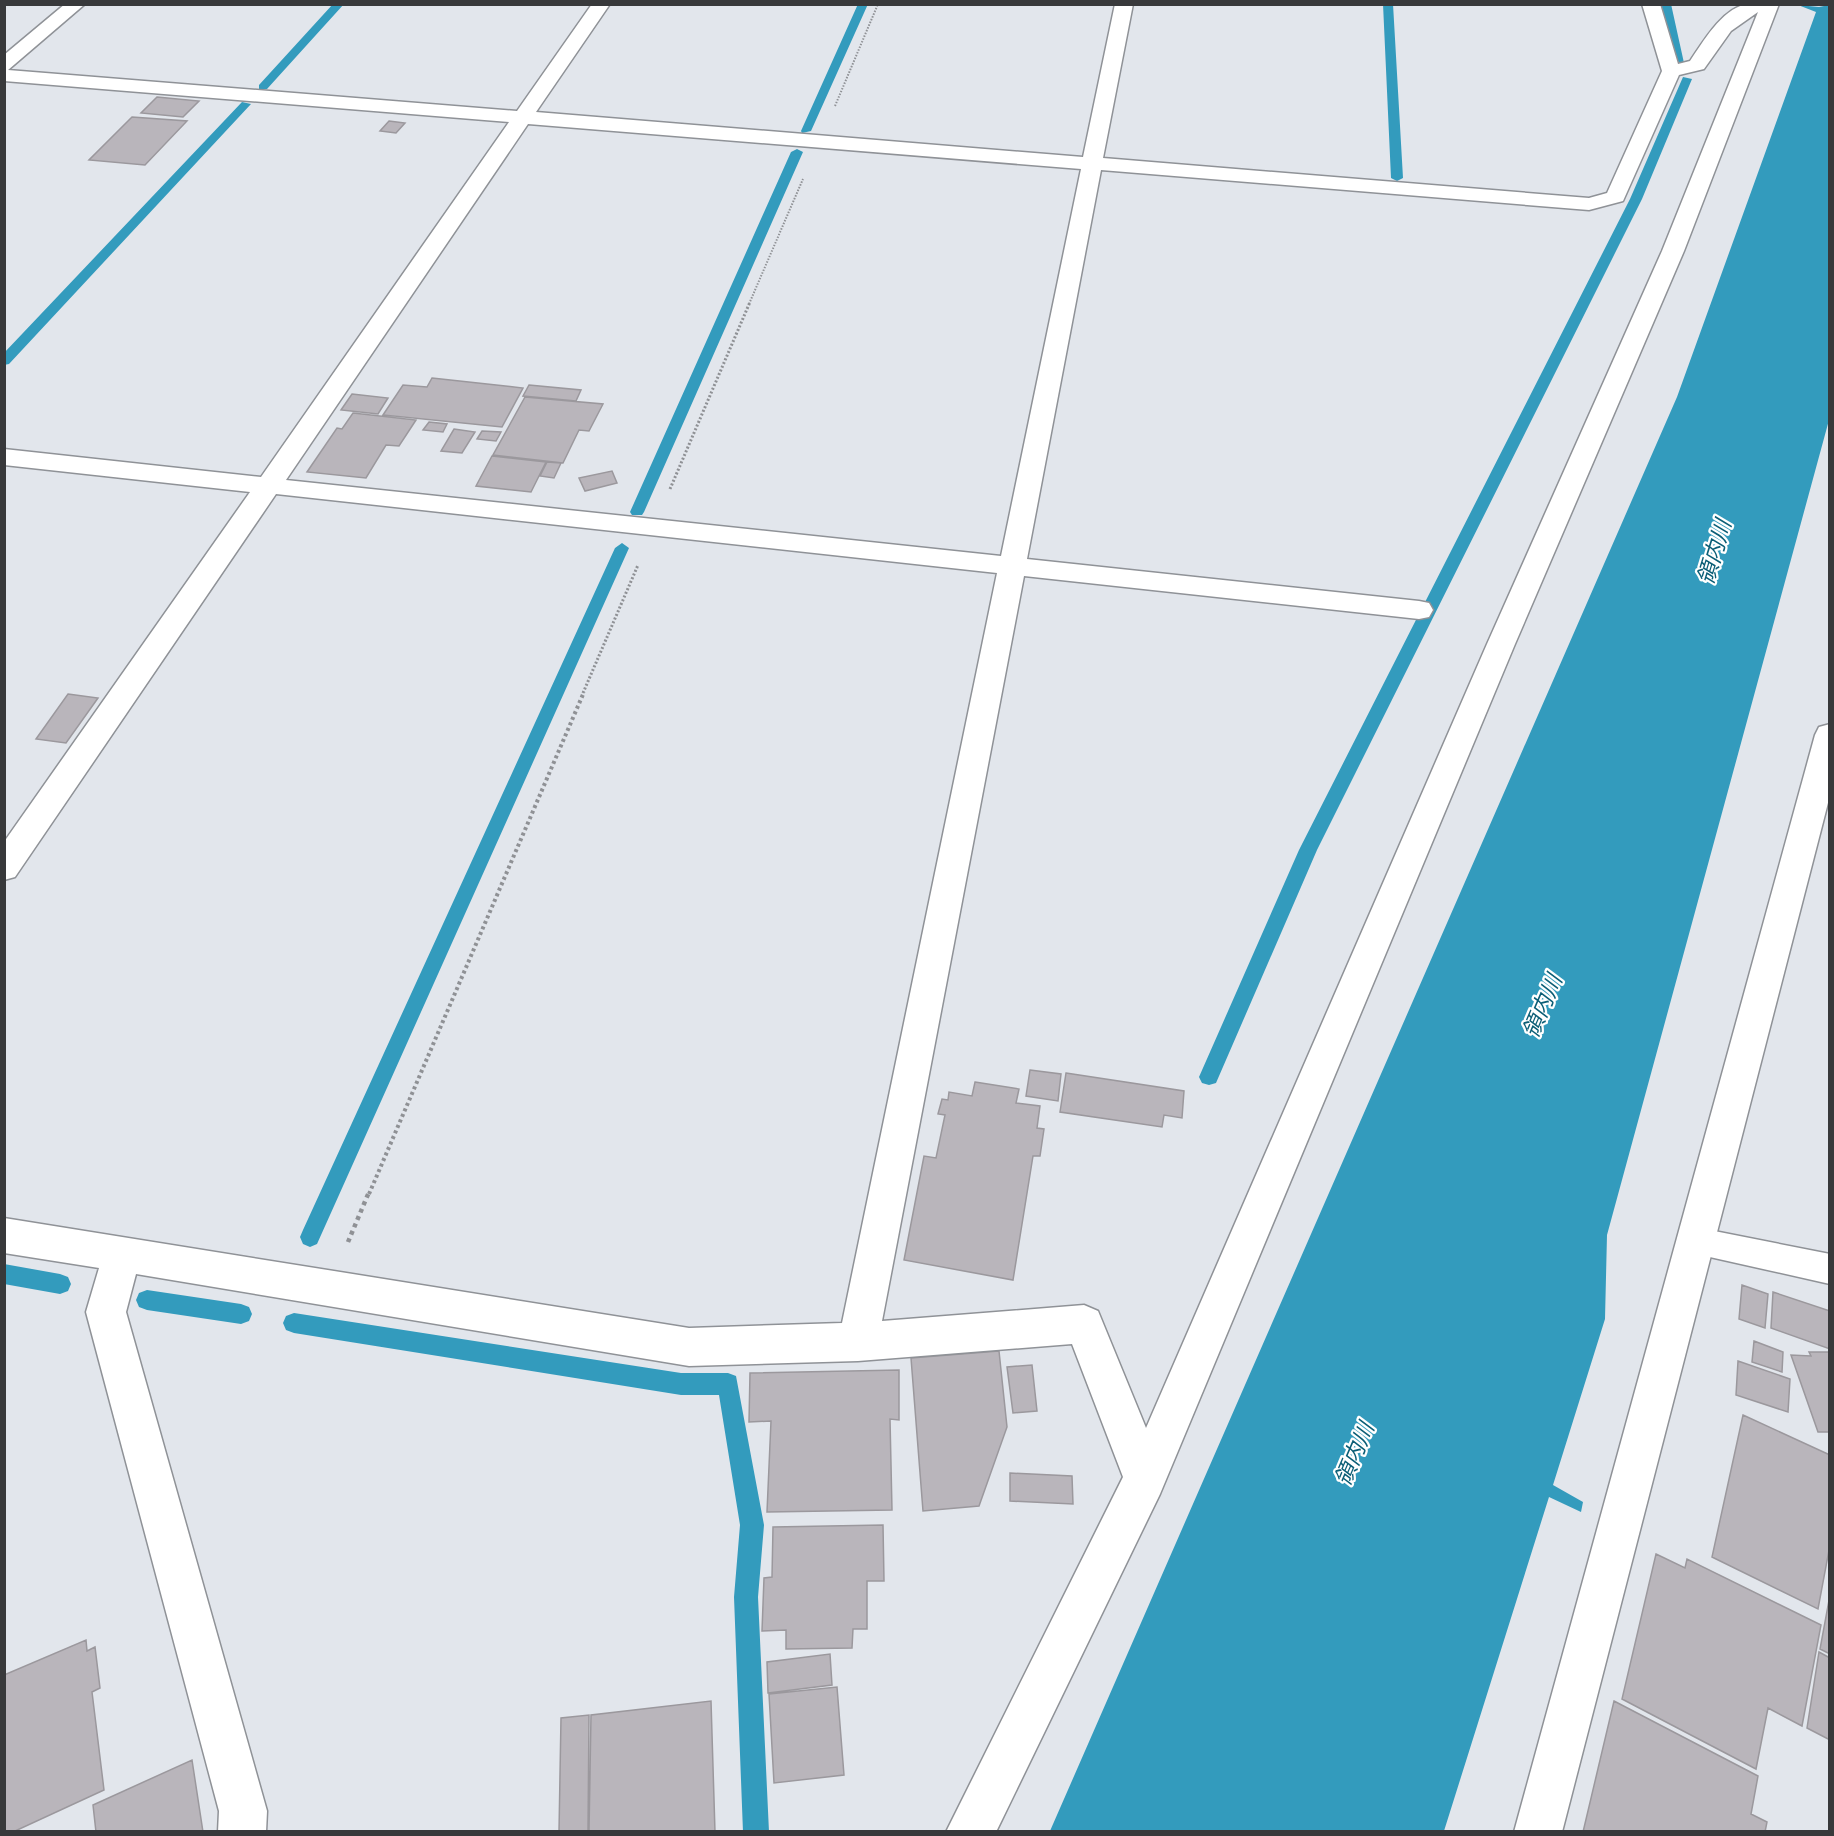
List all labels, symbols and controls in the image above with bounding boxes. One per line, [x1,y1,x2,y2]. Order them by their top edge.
water label: 領内川 [1691,514,1737,587]
water label: 領内川 [1516,968,1568,1041]
water label: 領内川 [1328,1416,1380,1489]

